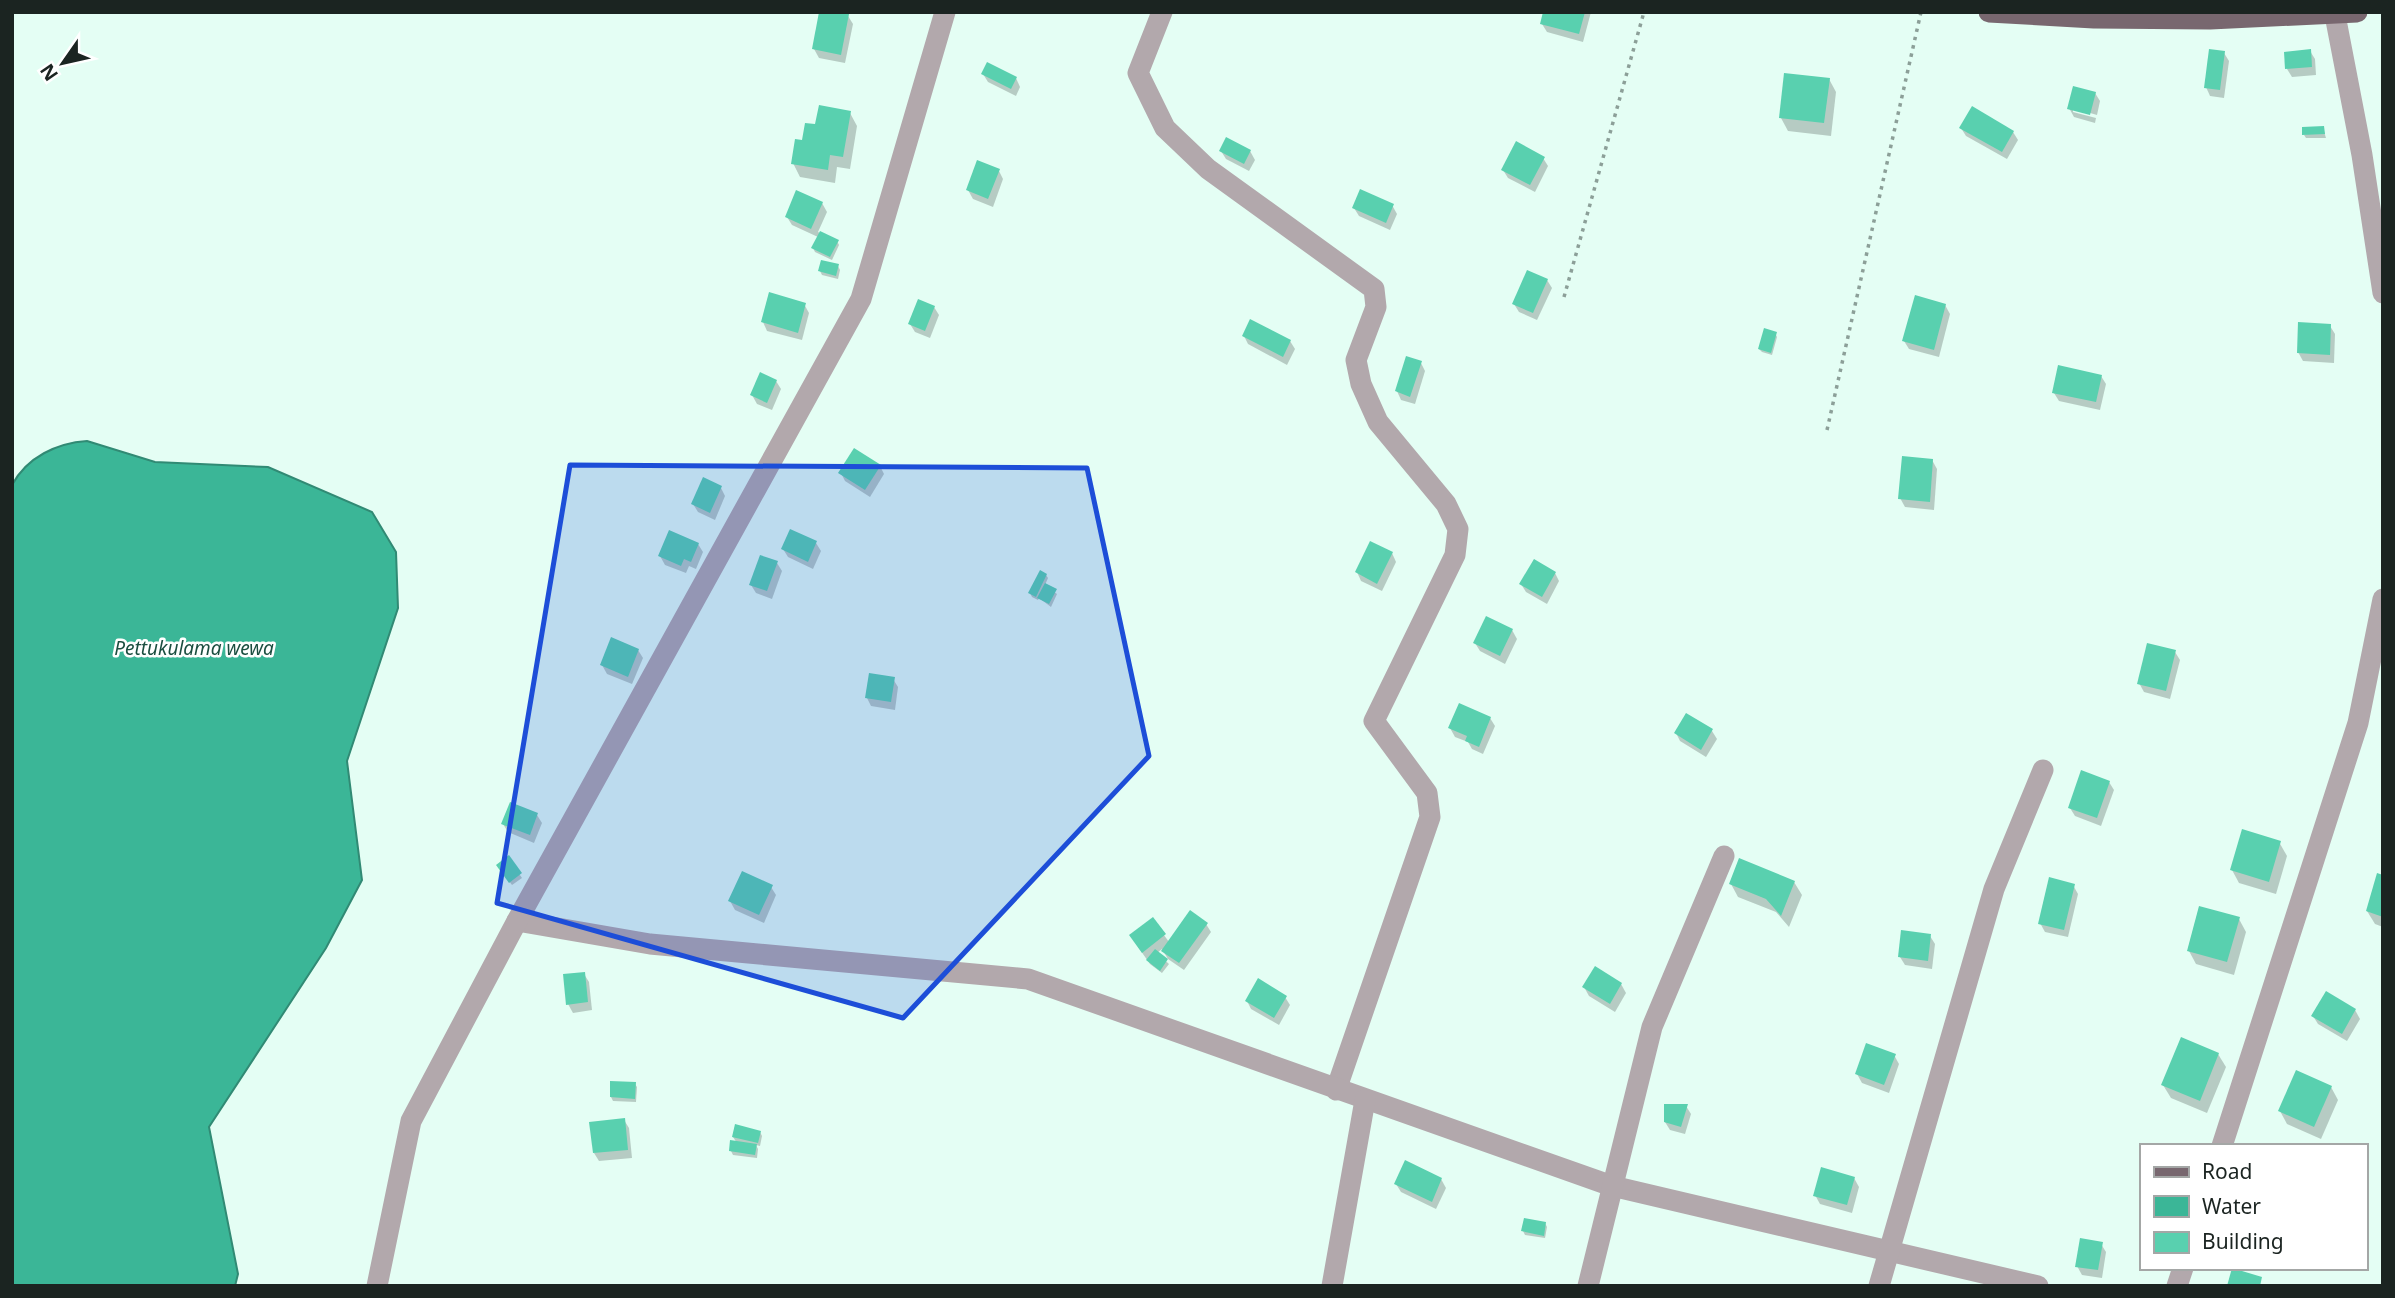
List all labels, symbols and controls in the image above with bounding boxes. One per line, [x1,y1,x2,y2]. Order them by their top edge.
north arrow [28,28,98,98]
text: N [34,59,64,86]
water label: Pettukulama wewa [114,635,274,661]
legend [2140,1144,2367,1270]
text: Road [2202,1157,2252,1185]
text: Water [2202,1192,2261,1220]
text: Building [2202,1227,2284,1255]

